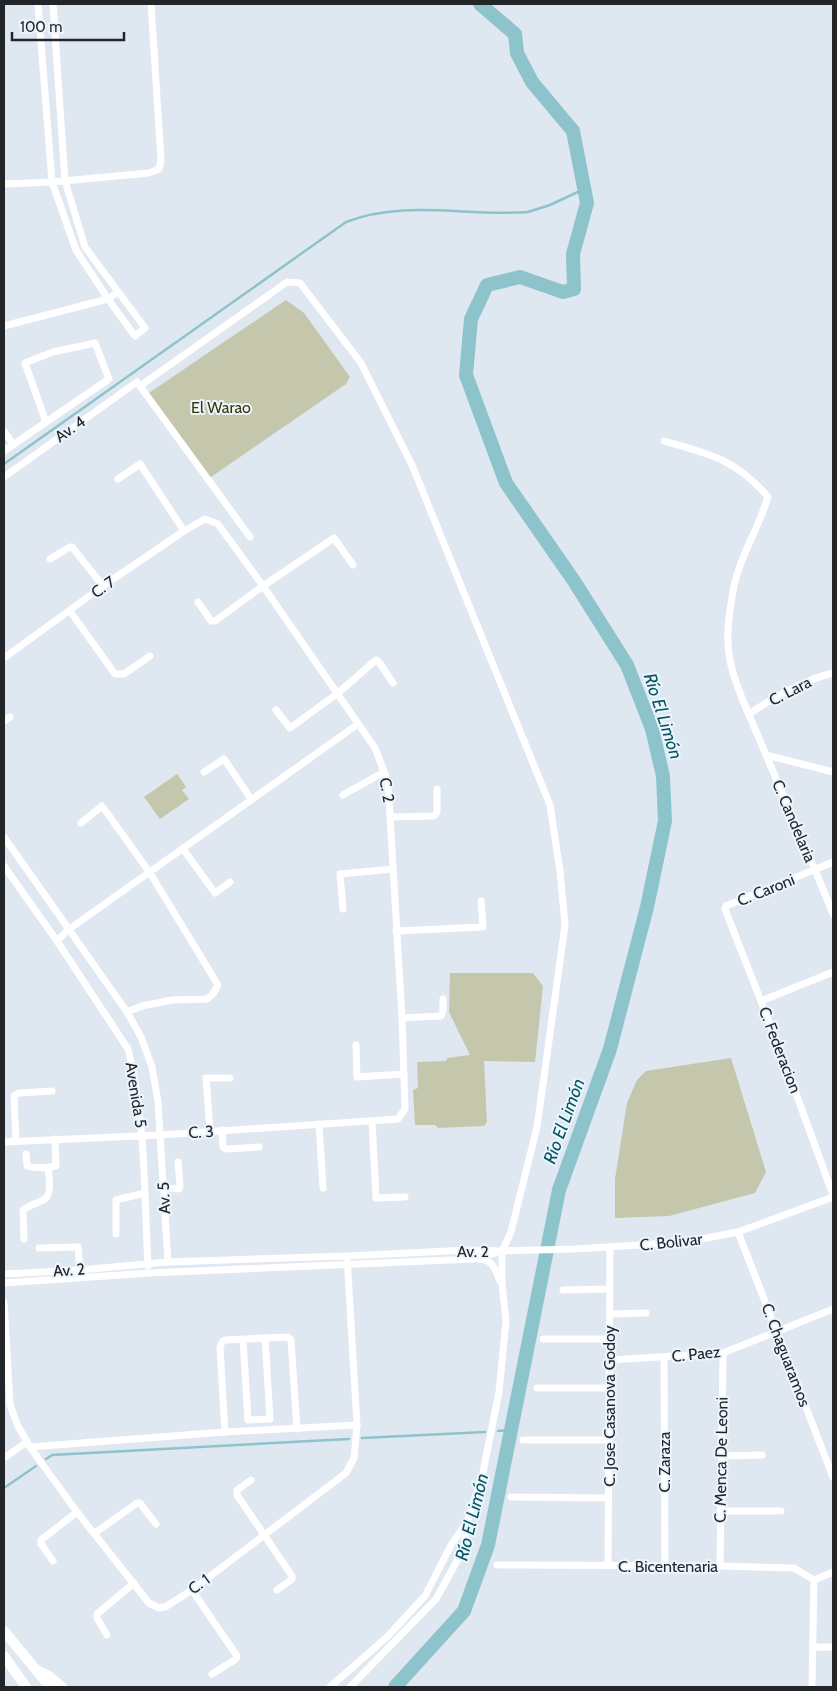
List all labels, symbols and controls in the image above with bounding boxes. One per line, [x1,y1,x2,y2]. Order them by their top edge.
scale bar [12,10,125,42]
text: 100 m [20,18,62,36]
park label: El Warao [191,398,251,417]
street label: Av. 4 [51,412,89,446]
street label: C. 7 [87,572,119,602]
water label: Río El Limón [639,670,687,762]
street label: C. Lara [766,672,815,710]
street label: C. 2 [376,776,398,804]
street label: C. Candelaria [768,777,820,865]
street label: C. Caroni [734,870,798,910]
street label: C. Federacion [755,1004,805,1096]
street label: Avenida 5 [121,1061,151,1129]
water label: Río El Limón [538,1075,590,1167]
street label: C. 3 [188,1122,214,1142]
street label: Av. 5 [154,1181,174,1215]
street label: C. Bolivar [639,1229,704,1255]
street label: Av. 2 [457,1242,489,1261]
street label: Av. 2 [52,1259,86,1281]
street label: C. Chaguaramos [758,1301,815,1410]
street label: C. Jose Casanova Godoy [600,1325,619,1487]
street label: C. Paez [671,1342,722,1366]
street label: C. Menca De Leoni [710,1397,732,1523]
street label: C. Zaraza [655,1431,674,1492]
water label: Río El Limón [451,1471,493,1563]
street label: C. Bicentenaria [618,1557,718,1576]
street label: C. 1 [185,1570,213,1598]

